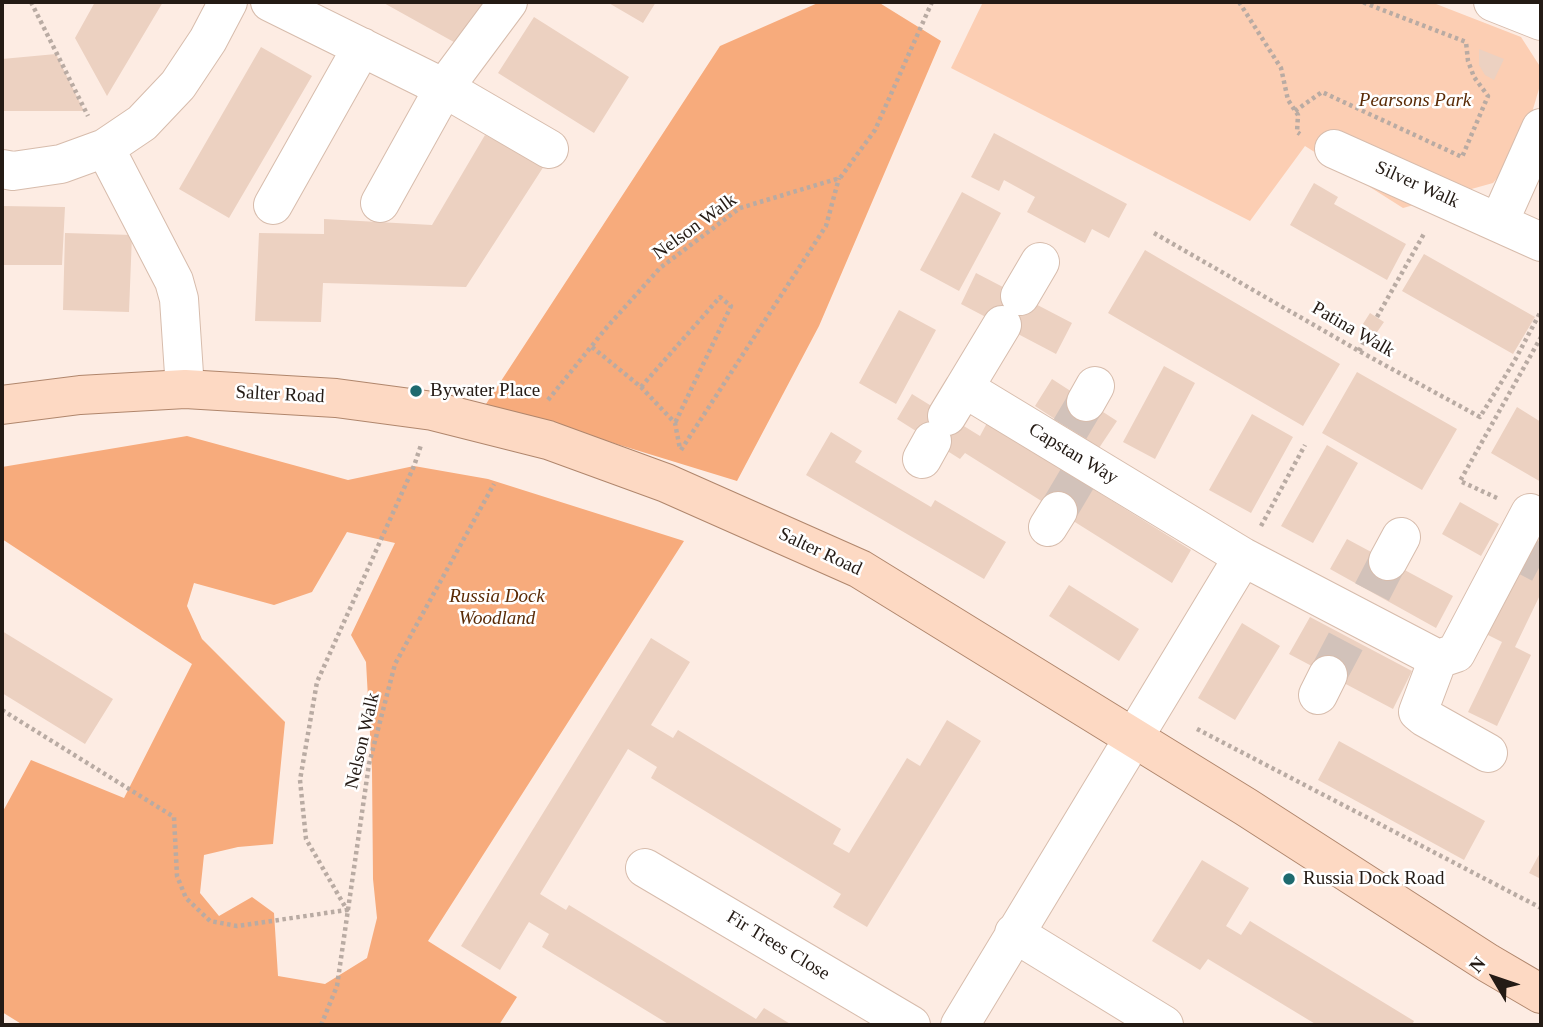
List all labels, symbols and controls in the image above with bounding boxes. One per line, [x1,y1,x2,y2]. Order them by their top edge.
park label: Pearsons Park [1359,90,1471,112]
street label: Silver Walk [1371,156,1463,214]
street label: Nelson Walk [649,189,741,265]
street label: Patina Walk [1308,297,1398,363]
place label: Bywater Place [430,380,540,402]
street label: Salter Road [235,381,325,409]
marker: Bywater Place [408,383,424,399]
street label: Capstan Way [1024,418,1122,490]
street label: Salter Road [775,523,865,581]
park label: Russia Dock Woodland [449,586,545,630]
street label: Nelson Walk [341,691,385,791]
place label: Russia Dock Road [1303,868,1444,890]
marker: Russia Dock Road [1281,871,1297,887]
street label: Fir Trees Close [722,906,834,986]
north arrow [1459,943,1529,1013]
text: N [1465,953,1490,976]

